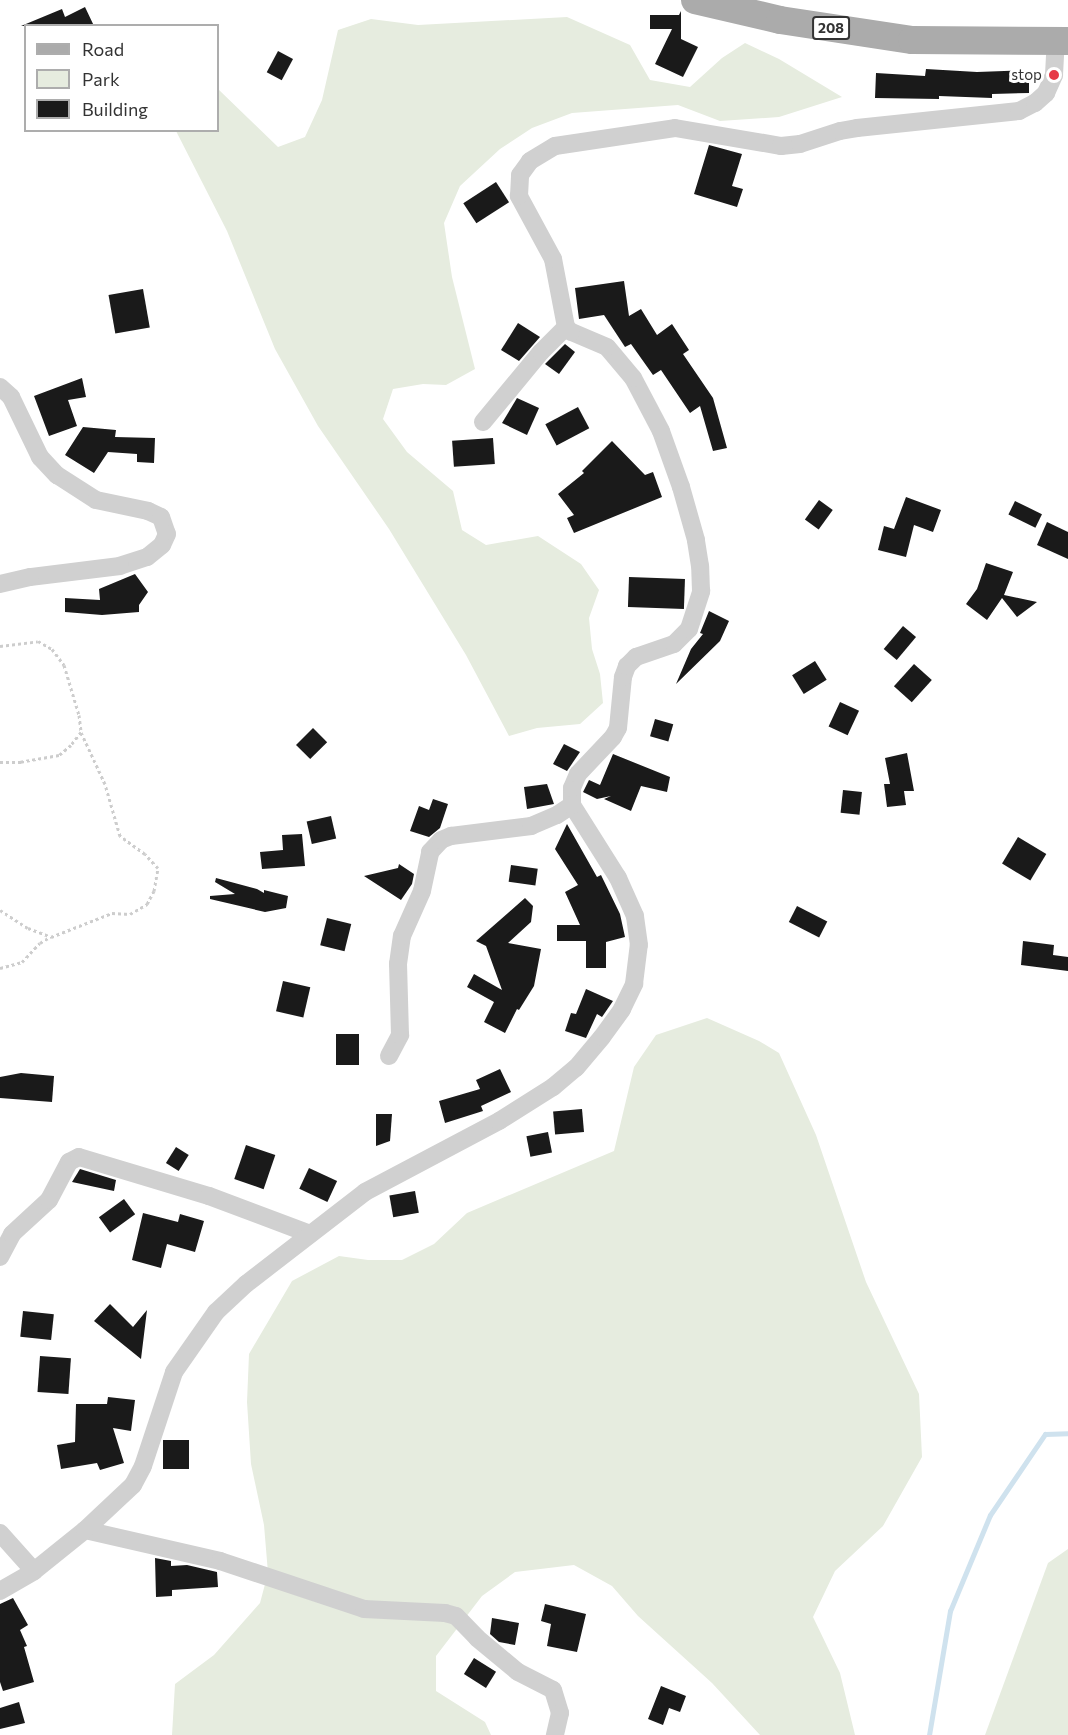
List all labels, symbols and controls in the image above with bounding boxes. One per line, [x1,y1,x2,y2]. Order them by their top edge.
road number: 208 [812,17,850,39]
legend [24,24,219,132]
text: Road [82,38,124,60]
place label: stop [1011,66,1042,84]
text: Park [82,68,120,90]
marker: stop [1047,68,1061,82]
text: Building [82,98,148,120]

